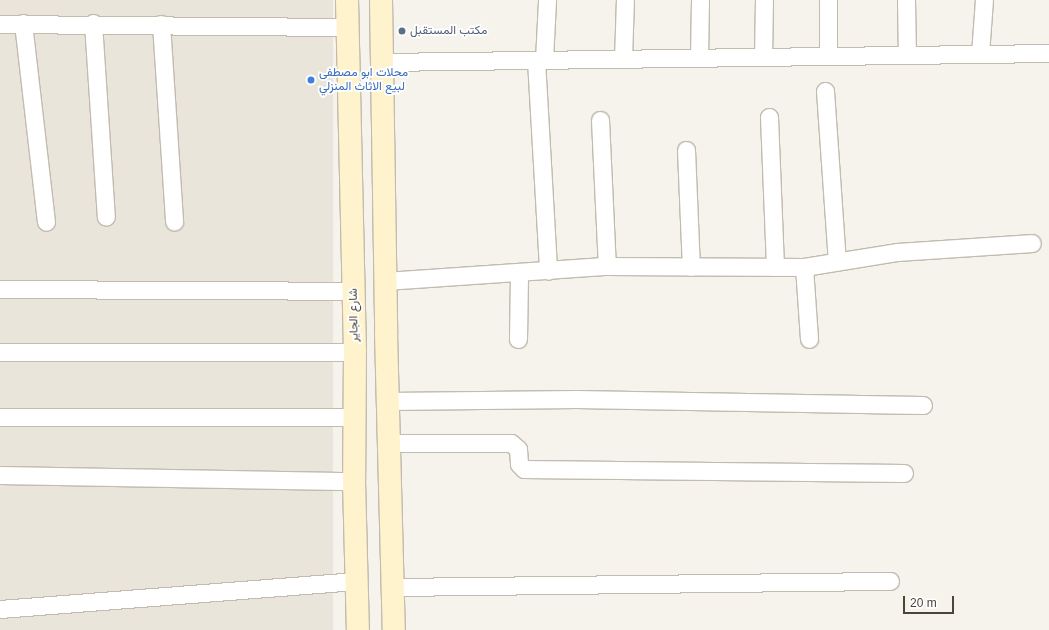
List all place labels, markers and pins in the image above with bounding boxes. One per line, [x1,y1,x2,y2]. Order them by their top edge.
place label: مكتب المستقبل [410,24,487,38]
marker: مكتب المستقبل [397,26,407,36]
place label: محلات ابو مصطفى لبيع الاثاث المنزلي [319,66,408,94]
marker: محلات ابو مصطفى لبيع الاثاث المنزلي [306,75,316,85]

